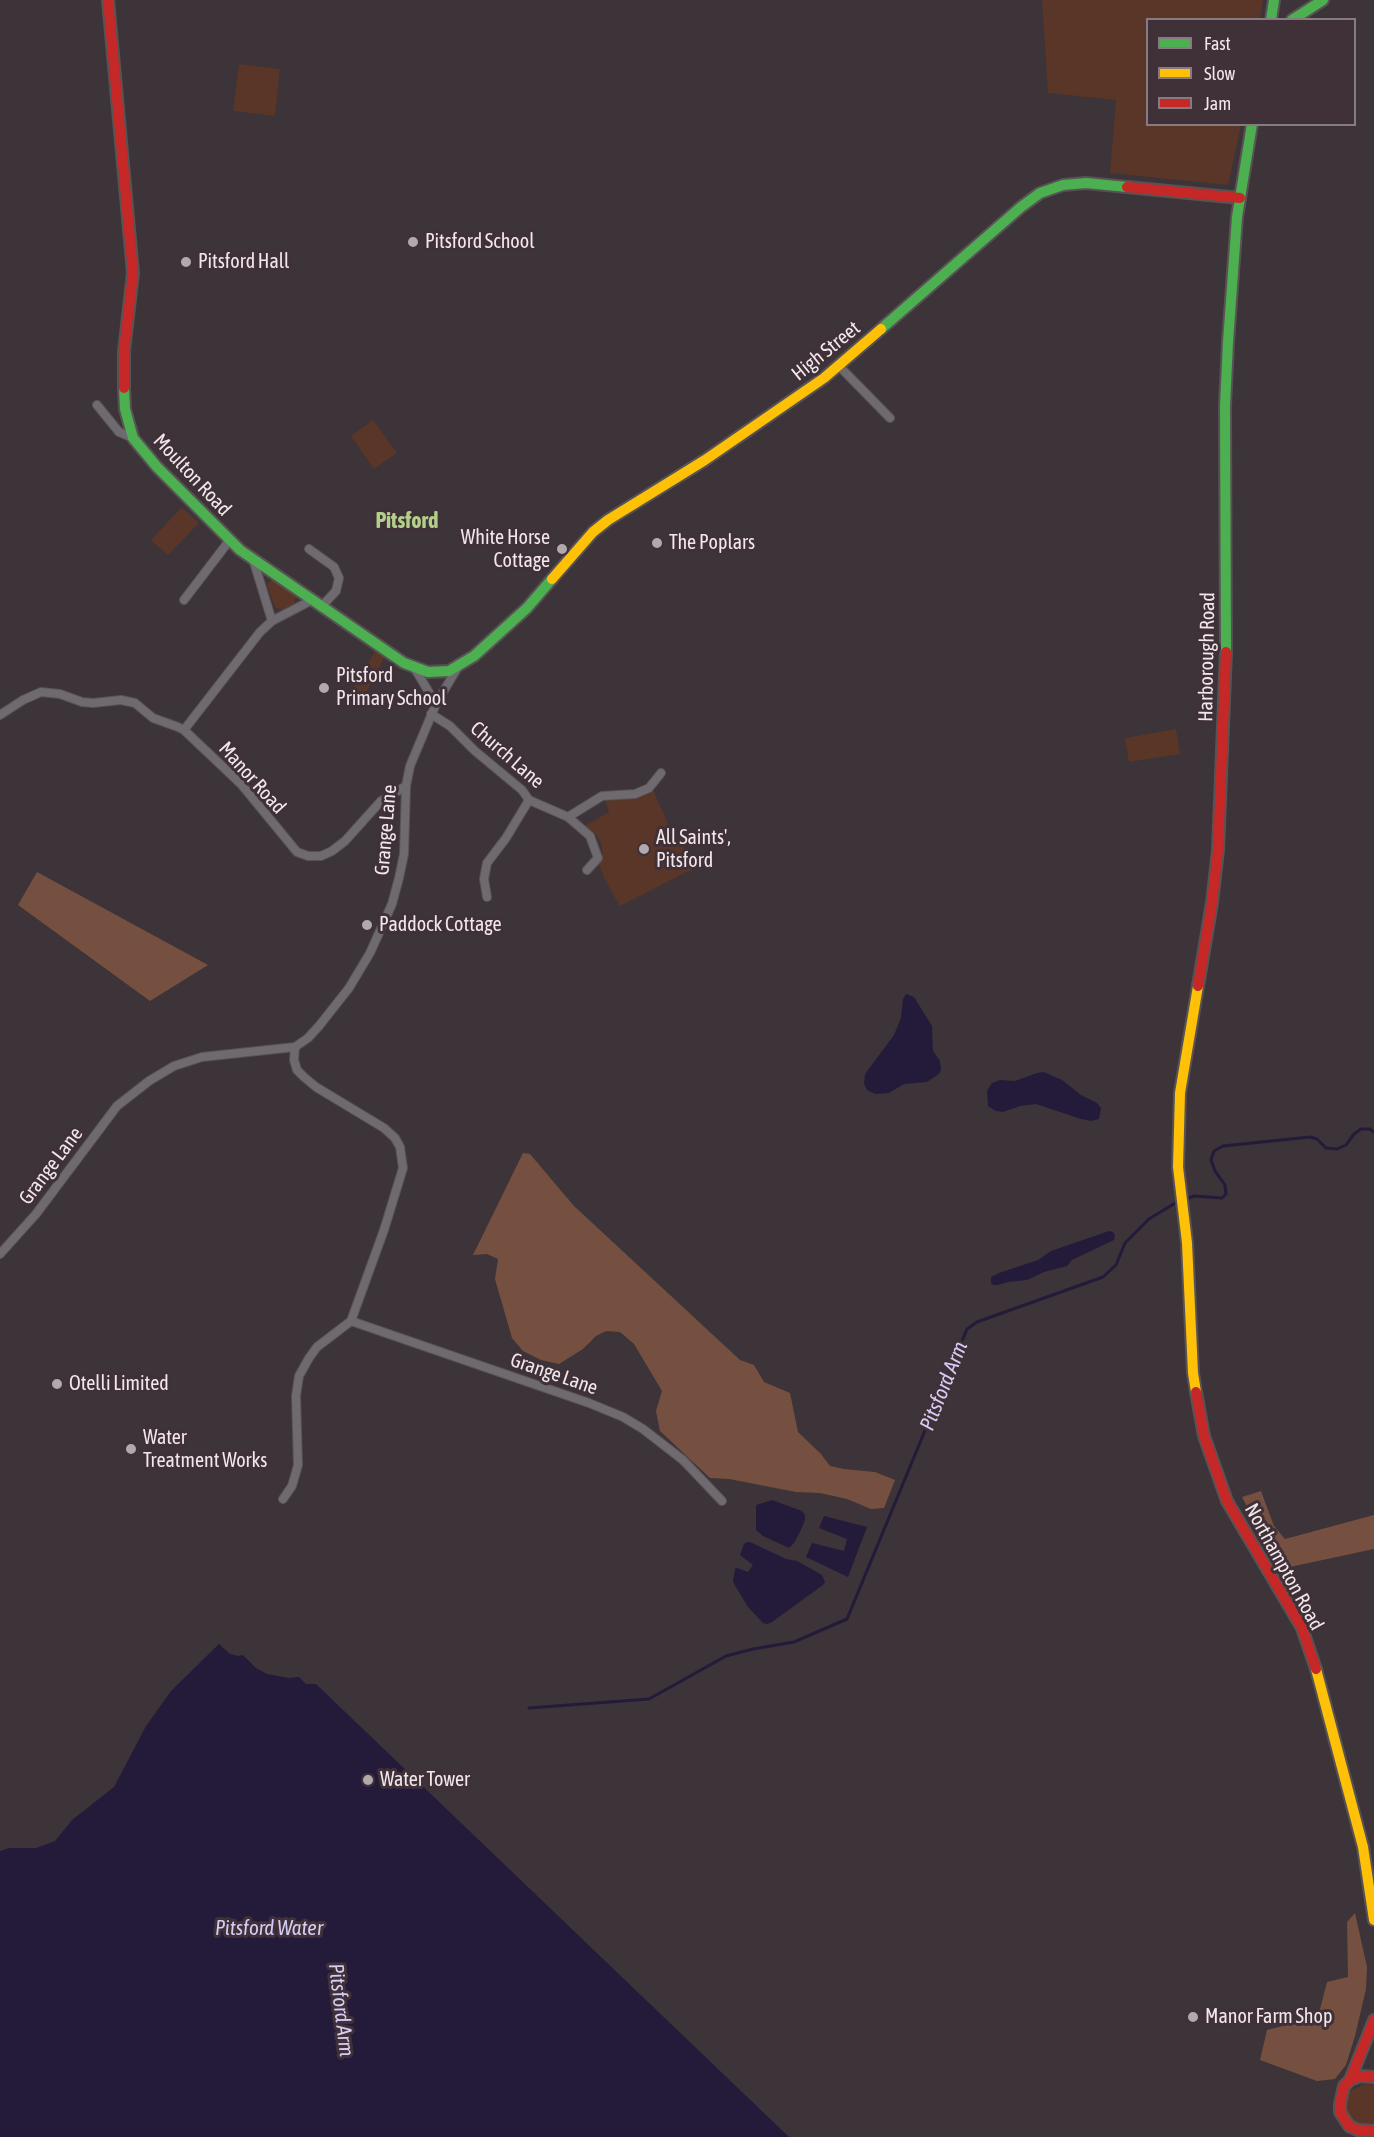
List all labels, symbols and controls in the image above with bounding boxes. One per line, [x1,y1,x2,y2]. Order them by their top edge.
legend [1146,18,1356,126]
text: Fast [1204,33,1231,54]
text: Slow [1204,63,1235,84]
text: Jam [1204,93,1231,114]
place label: Pitsford School [425,230,534,254]
marker: Pitsford School [406,235,420,249]
place label: Pitsford Hall [198,250,289,274]
marker: Pitsford Hall [179,255,193,269]
street label: High Street [787,316,865,386]
street label: Moulton Road [148,429,236,521]
district label: Pitsford [375,508,439,534]
place label: White Horse Cottage [461,526,550,573]
place label: The Poplars [669,531,755,555]
marker: The Poplars [650,536,664,550]
marker: White Horse Cottage [555,542,569,556]
street label: Harborough Road [1194,592,1220,722]
place label: Pitsford Primary School [336,664,446,711]
marker: Pitsford Primary School [317,681,331,695]
street label: Church Lane [465,716,549,794]
street label: Manor Road [213,737,291,819]
street label: Grange Lane [370,784,402,876]
place label: All Saints', Pitsford [656,826,731,873]
marker: All Saints', Pitsford [637,842,651,856]
place label: Paddock Cottage [379,913,501,937]
marker: Paddock Cottage [360,918,374,932]
street label: Grange Lane [14,1122,88,1210]
water label: Pitsford Arm [915,1338,973,1434]
street label: Grange Lane [507,1348,601,1400]
place label: Otelli Limited [69,1372,169,1396]
marker: Otelli Limited [50,1377,64,1391]
place label: Water Treatment Works [143,1426,267,1473]
marker: Water Treatment Works [124,1442,138,1456]
street label: Northampton Road [1239,1499,1329,1635]
place label: Water Tower [380,1768,470,1792]
marker: Water Tower [361,1773,375,1787]
water label: Pitsford Water [215,1915,323,1941]
water label: Pitsford Arm [323,1962,359,2058]
place label: Manor Farm Shop [1205,2005,1332,2029]
marker: Manor Farm Shop [1186,2010,1200,2024]

